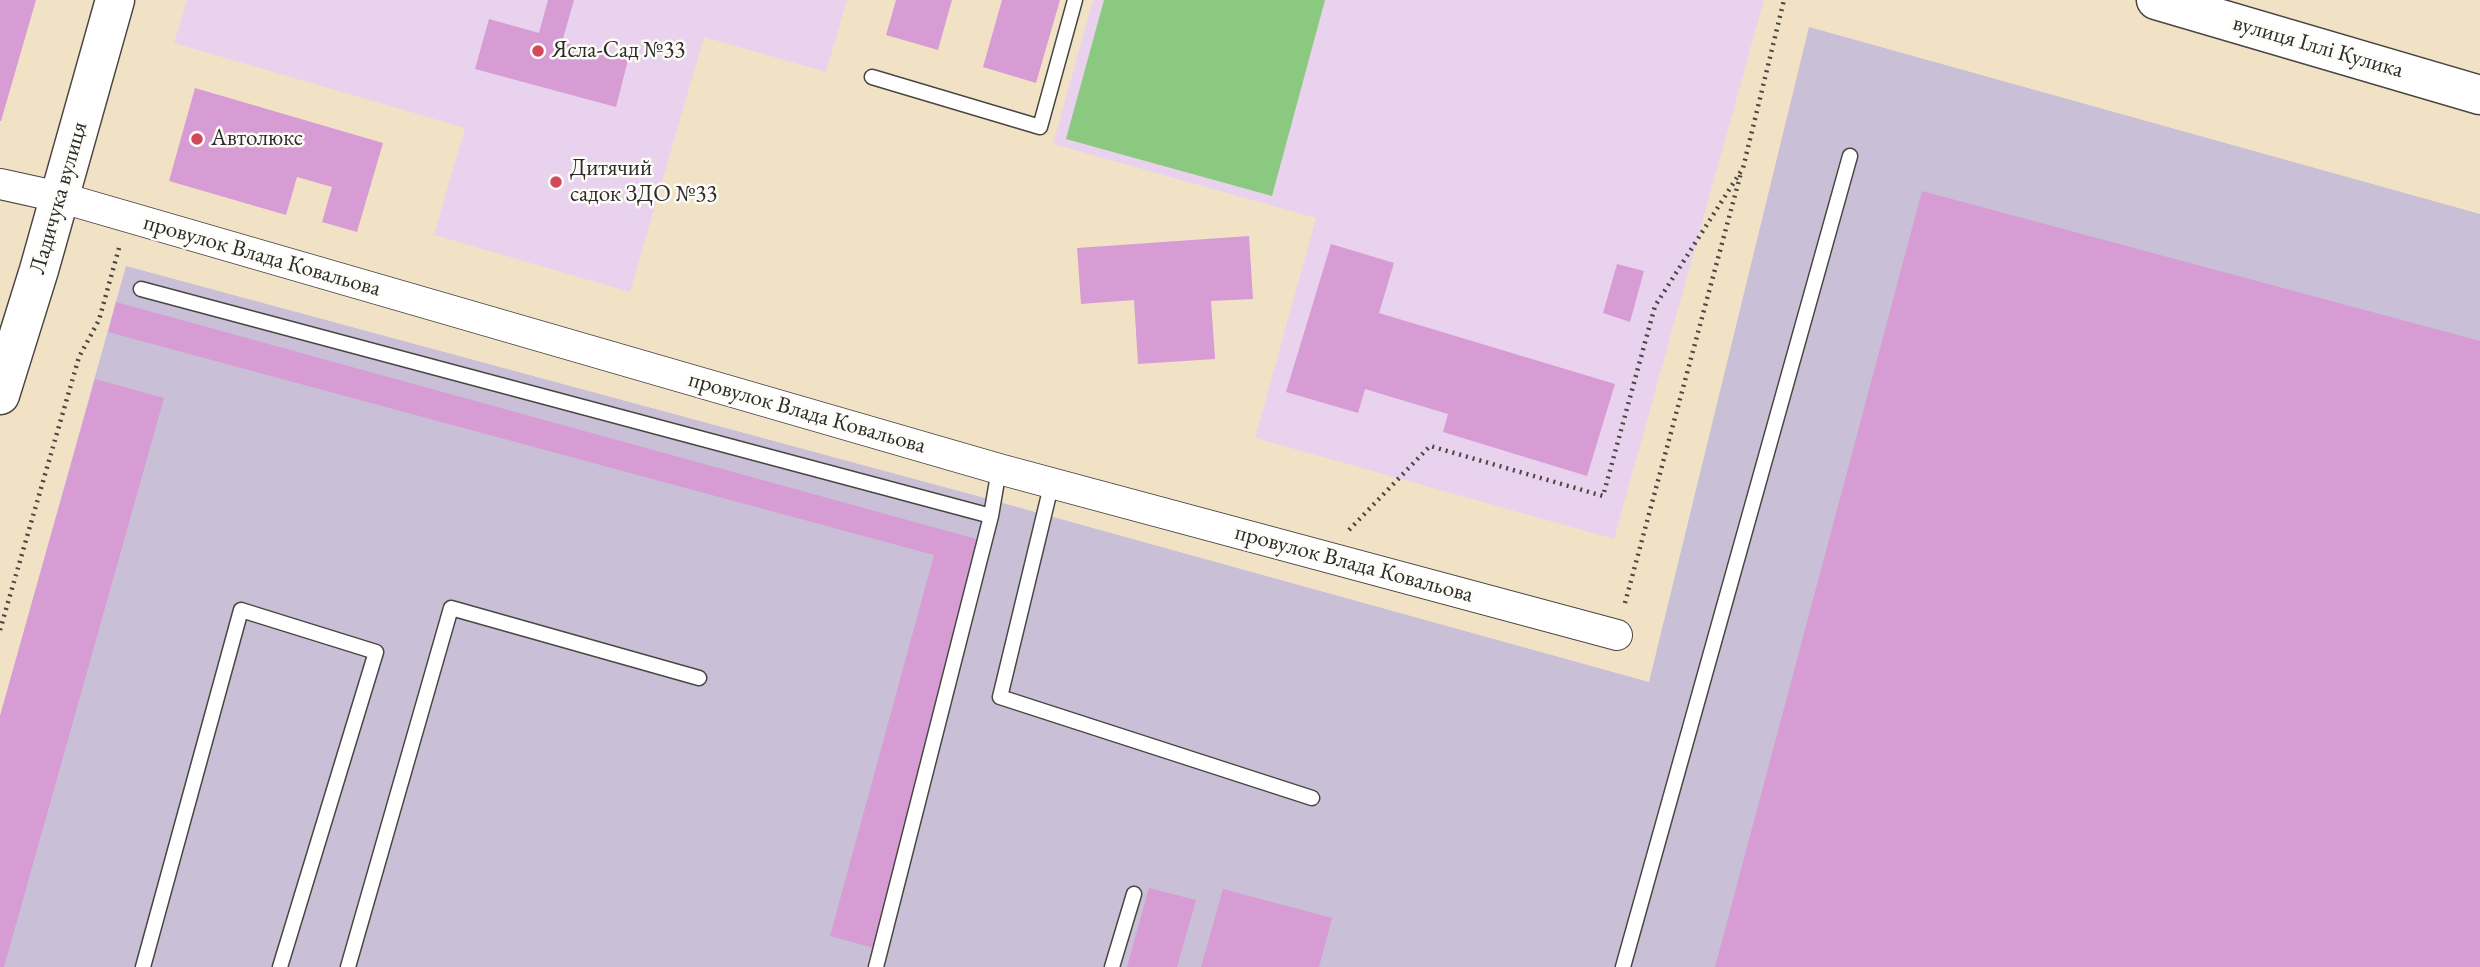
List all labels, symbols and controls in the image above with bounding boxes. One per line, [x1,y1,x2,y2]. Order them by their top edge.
street label: вулиця Іллі Кулика [2230,10,2406,84]
place label: Ясла-Сад №33 [552,37,685,65]
marker: Ясла-Сад №33 [530,43,546,59]
street label: Ладичука вулиця [24,119,94,277]
place label: Автолюкс [211,125,303,153]
marker: Автолюкс [189,131,205,147]
place label: Дитячий садок ЗДО №33 [570,155,717,209]
marker: Дитячий садок ЗДО №33 [548,174,564,190]
street label: провулок Влада Ковальова [140,209,384,303]
street label: провулок Влада Ковальова [685,366,929,460]
street label: провулок Влада Ковальова [1232,519,1476,609]

